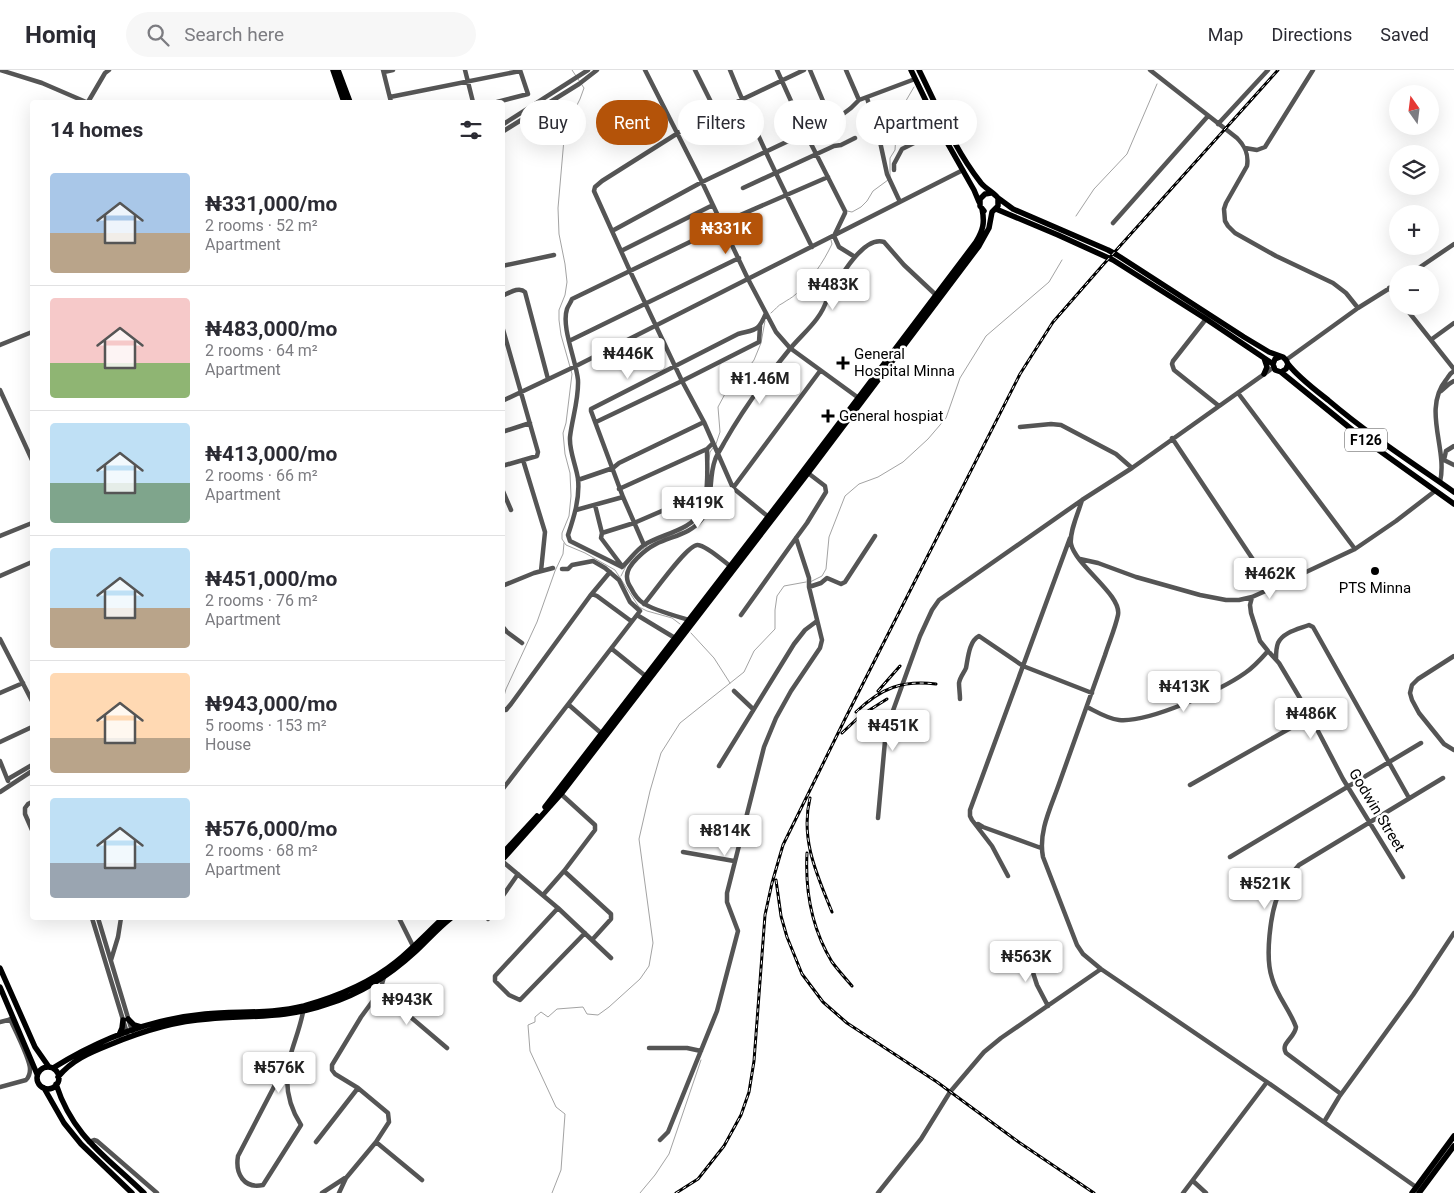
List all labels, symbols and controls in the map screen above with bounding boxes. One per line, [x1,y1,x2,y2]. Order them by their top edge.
search box [126,12,476,57]
text: Homiq [25,21,96,49]
icon: search [144,21,172,49]
text: Search here [184,23,284,46]
text: Map [1208,24,1243,45]
text: Directions [1271,24,1352,45]
text: Saved [1380,24,1429,45]
north arrow [1389,85,1439,135]
map controls [1389,85,1439,315]
chip: Buy [520,100,586,145]
chip: Rent [596,100,668,145]
chip: Filters [678,100,764,145]
chip: New [774,100,846,145]
chip: Apartment [856,100,977,145]
icon: filters [457,116,485,144]
text: 14 homes [50,118,143,142]
button: layers [1389,145,1439,195]
text: ₦331,000/mo [205,192,337,216]
icon: home [90,193,150,253]
button: + [1389,205,1439,255]
pin: ₦331K [691,212,761,255]
text: 2 rooms · 52 m² [205,216,318,235]
text: ₦331K [701,219,751,238]
text: Apartment [205,235,281,254]
button: − [1389,265,1439,315]
pin: ₦483K [798,268,868,311]
text: ₦483K [808,275,858,294]
text: ₦483,000/mo [205,317,337,341]
icon: home [90,318,150,378]
pin: ₦446K [593,338,663,380]
text: 2 rooms · 64 m² [205,341,318,360]
text: ₦446K [603,344,653,363]
place label: General Hospital Minna [854,345,955,380]
marker: General Hospital Minna [836,356,850,370]
text: Apartment [205,360,281,379]
pin: ₦1.46M [719,362,801,405]
text: ₦1.46M [730,369,790,388]
place label: General hospiat [839,407,944,425]
marker: General hospiat [821,409,835,423]
road number: F126 [1345,428,1387,452]
text: ₦413,000/mo [205,442,337,466]
icon: home [90,443,150,503]
text: 2 rooms · 66 m² [205,466,318,485]
text: Apartment [205,485,281,504]
pin: ₦419K [663,486,733,529]
text: ₦419K [673,493,723,512]
pin: ₦462K [1235,558,1305,600]
text: ₦462K [1245,564,1295,583]
marker: PTS Minna [1369,565,1381,577]
text: ₦451,000/mo [205,567,337,591]
icon: home [90,568,150,628]
place label: PTS Minna [1339,579,1411,597]
text: 2 rooms · 76 m² [205,591,318,610]
text: Apartment [205,610,281,629]
pin: ₦413K [1149,670,1219,713]
text: ₦413K [1159,677,1209,696]
text: ₦943,000/mo [205,692,337,716]
icon: home [90,693,150,753]
pin: ₦486K [1276,698,1346,740]
text: ₦486K [1286,704,1336,723]
pin: ₦451K [858,710,928,752]
text: 5 rooms · 153 m² [205,716,327,735]
text: ₦451K [868,716,918,735]
text: House [205,735,251,754]
street label: Godwin Street [1345,765,1409,855]
pin: ₦814K [690,814,760,857]
text: ₦576,000/mo [205,817,337,841]
icon: home [90,818,150,878]
text: ₦814K [700,821,750,840]
text: 2 rooms · 68 m² [205,841,318,860]
text: Apartment [205,860,281,879]
pin: ₦521K [1230,868,1300,910]
text: ₦521K [1240,874,1290,893]
pin: ₦563K [991,940,1061,983]
text: ₦563K [1001,947,1051,966]
pin: ₦943K [372,984,442,1026]
text: ₦943K [382,990,432,1009]
pin: ₦576K [244,1052,314,1094]
text: ₦576K [254,1058,304,1077]

